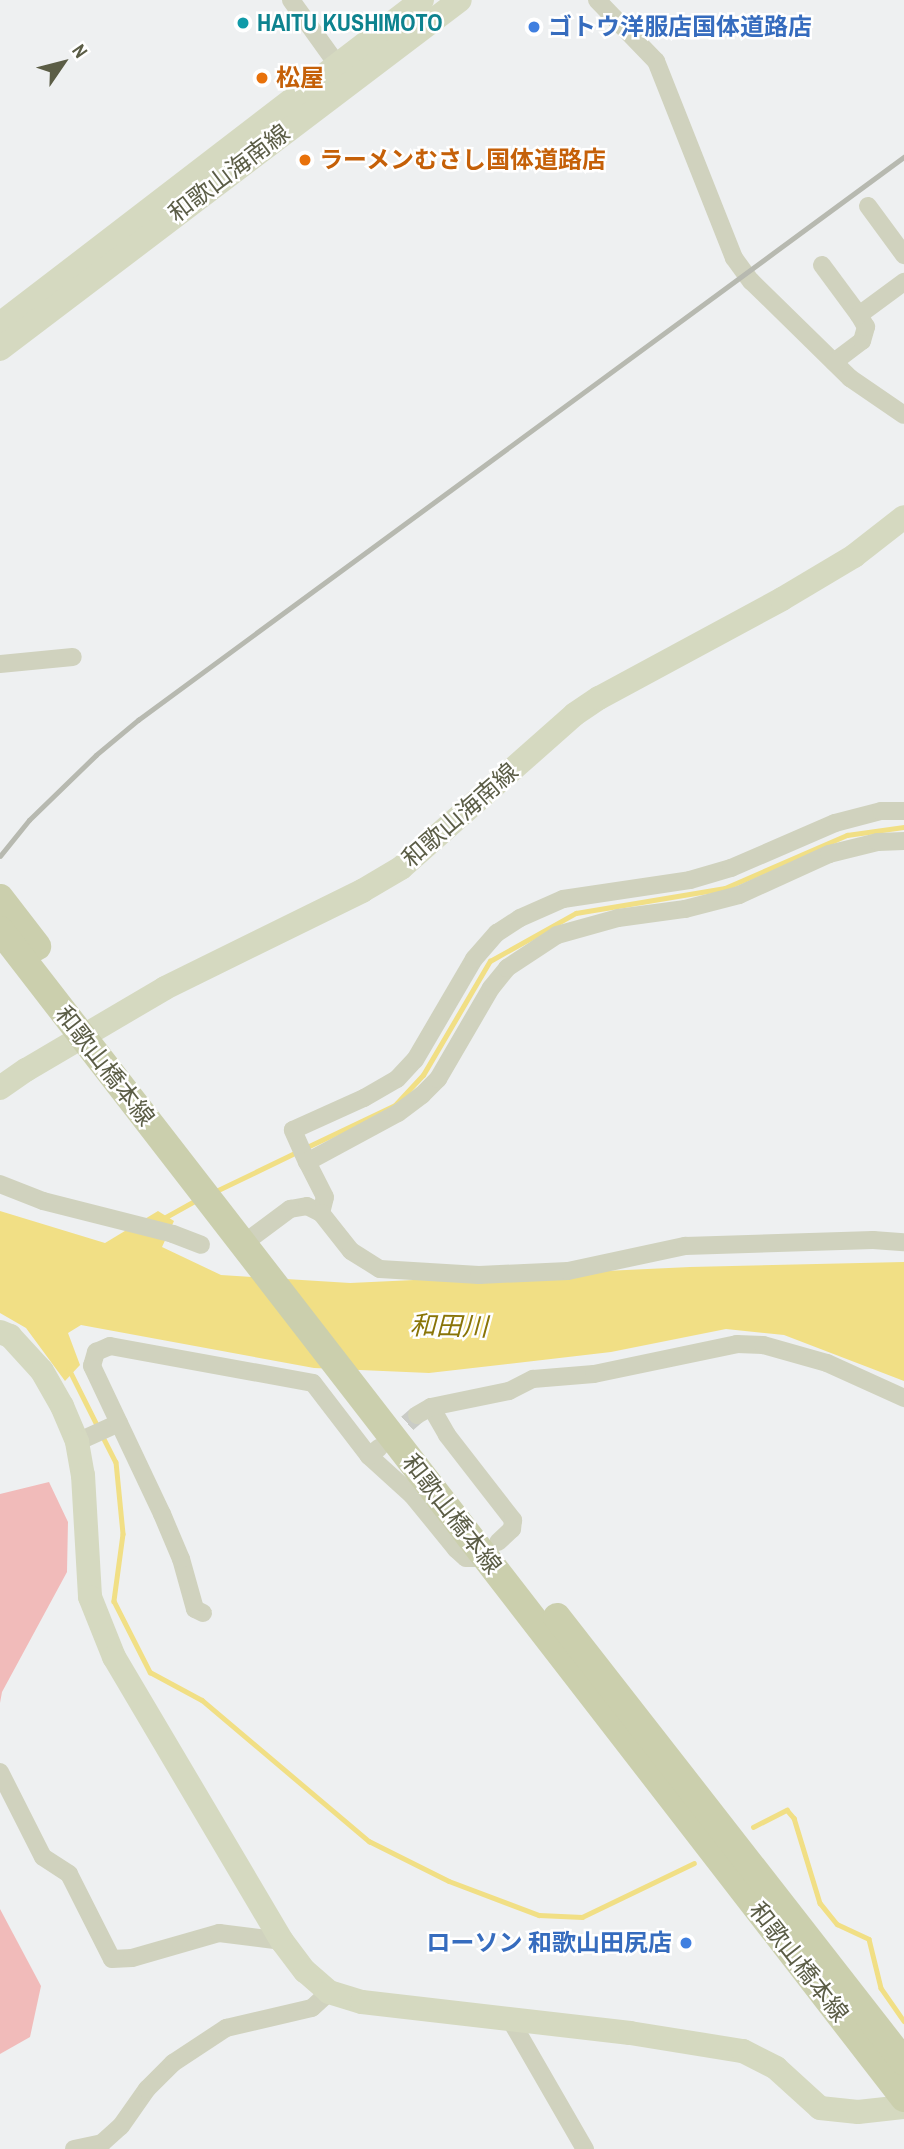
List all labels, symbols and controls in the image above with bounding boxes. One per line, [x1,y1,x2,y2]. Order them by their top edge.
place label: HAITU KUSHIMOTO [257,9,443,37]
place label: ゴトウ洋服店国体道路店 [548,13,812,41]
marker: HAITU KUSHIMOTO [235,15,251,31]
marker: ゴトウ洋服店国体道路店 [526,19,542,35]
north arrow [28,28,98,98]
text: N [66,39,94,63]
place label: 松屋 [276,64,324,92]
marker: 松屋 [254,70,270,86]
street label: 和歌山海南線 [163,118,295,228]
place label: ラーメンむさし国体道路店 [319,146,607,174]
marker: ラーメンむさし国体道路店 [297,152,313,168]
street label: 和歌山海南線 [396,757,524,873]
street label: 和歌山橋本線 [49,1000,161,1132]
water label: 和田川 [410,1310,488,1342]
street label: 和歌山橋本線 [396,1448,508,1580]
street label: 和歌山橋本線 [743,1896,855,2028]
place label: ローソン 和歌山田尻店 [427,1929,672,1957]
marker: ローソン 和歌山田尻店 [678,1935,694,1951]

